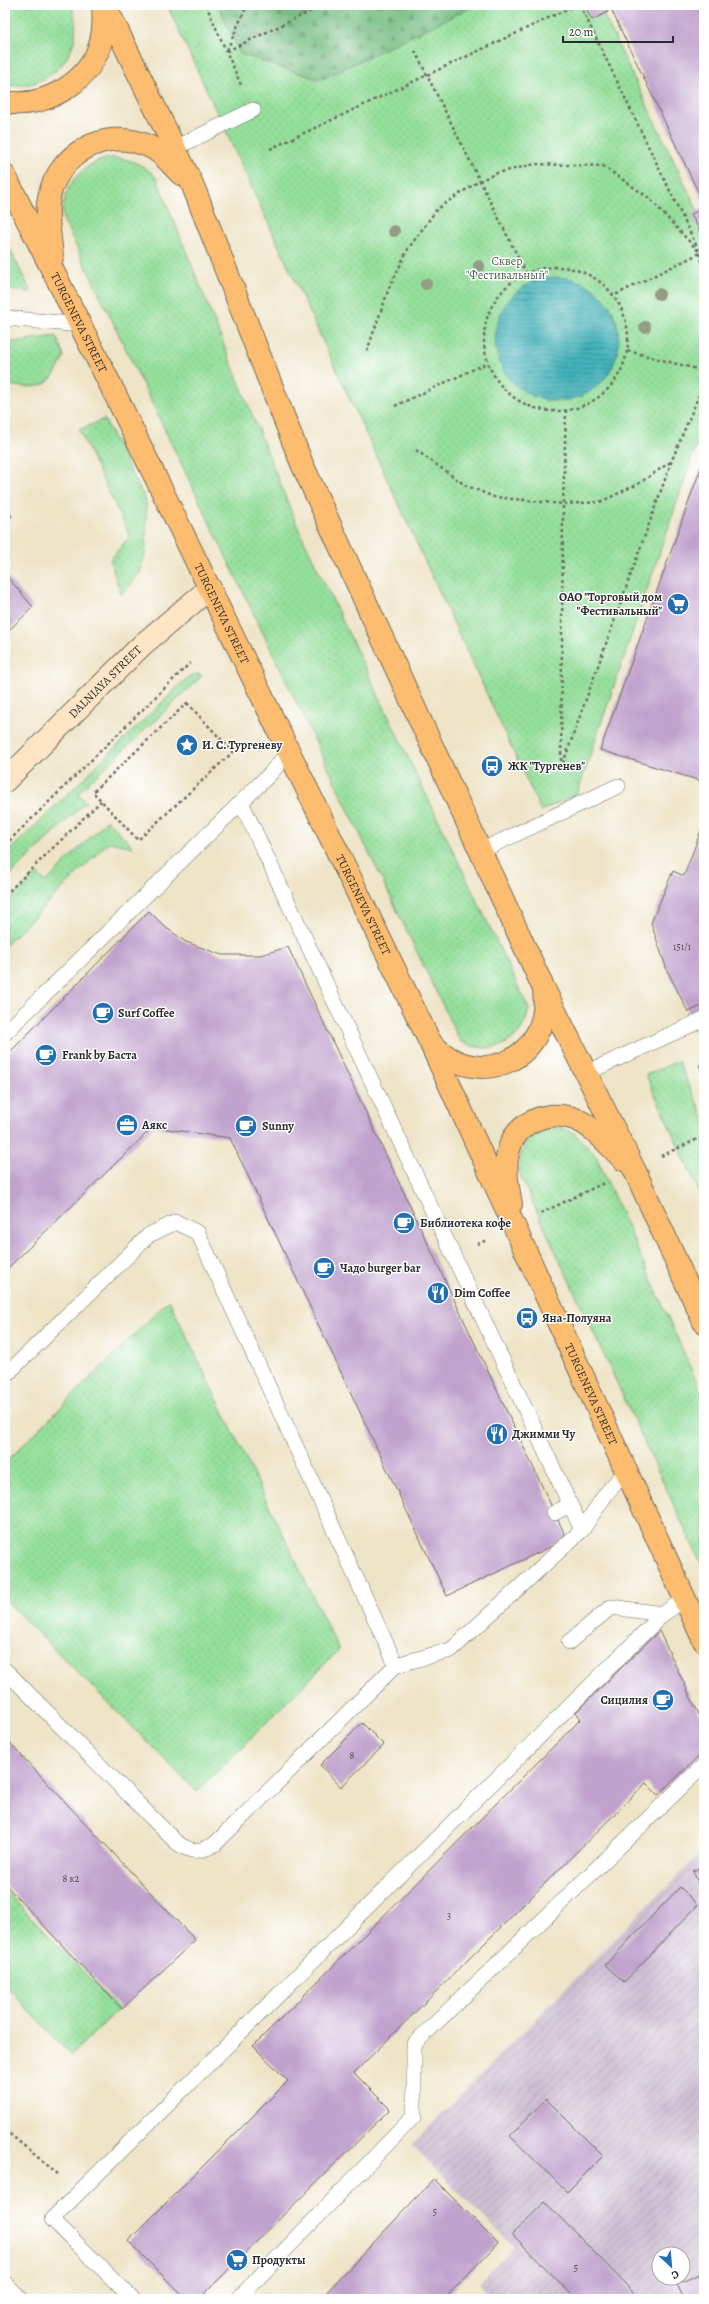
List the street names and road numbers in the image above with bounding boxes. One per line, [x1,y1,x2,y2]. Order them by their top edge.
street label: TURGENEVA STREET [47,270,111,376]
street label: TURGENEVA STREET [190,560,253,667]
street label: DALNIAYA STREET [65,642,145,722]
street label: TURGENEVA STREET [332,852,395,958]
street label: TURGENEVA STREET [561,1341,621,1448]

